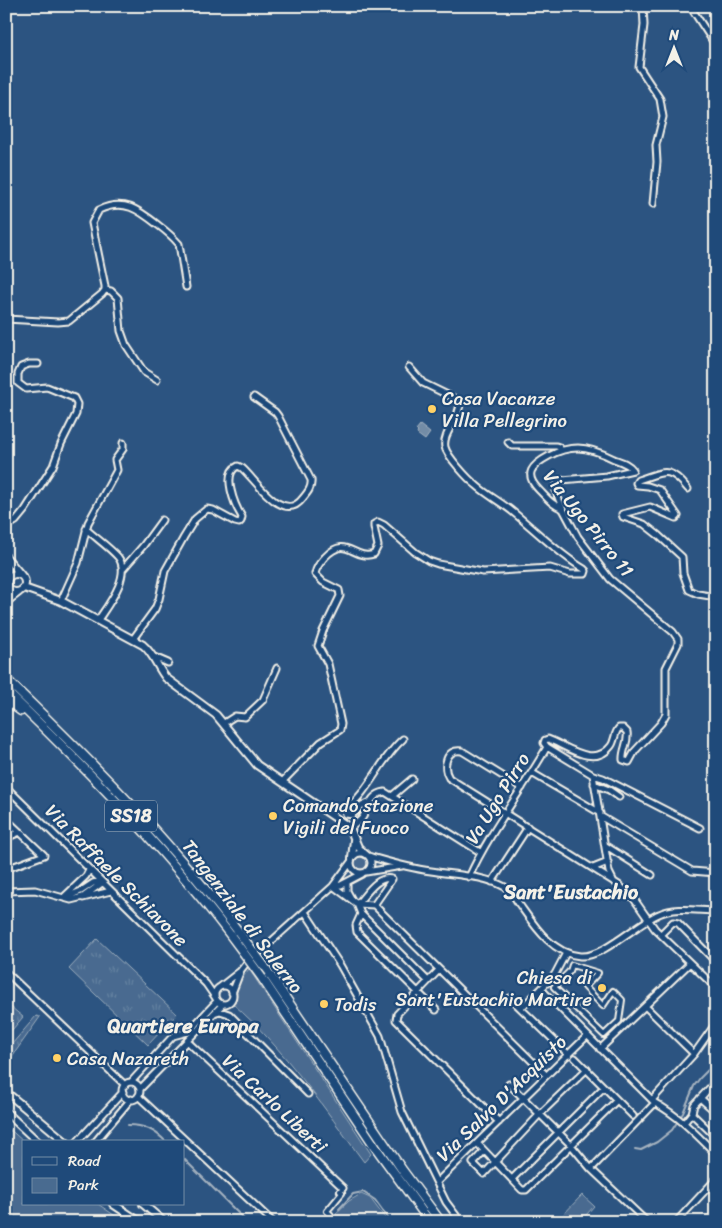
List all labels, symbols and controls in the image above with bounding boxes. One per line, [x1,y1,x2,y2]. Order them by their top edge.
north arrow [650,22,700,72]
text: N [668,23,679,48]
place label: Casa Vacanze Villa Pellegrino [442,382,567,437]
marker: Casa Vacanze Villa Pellegrino [426,403,438,415]
street label: Via Ugo Pirro 11 [535,462,643,585]
street label: Va Ugo Pirro [456,745,539,851]
place label: Comando stazione Vigili del Fuoco [283,789,434,844]
street label: Via Raffaele Schiavone [37,796,196,955]
road number: SS18 [105,800,157,831]
marker: Comando stazione Vigili del Fuoco [267,810,279,822]
street label: Tangenziale di Salerno [173,832,312,1001]
district label: Sant'Eustachio [503,875,639,910]
place label: Chiesa di Sant'Eustachio Martire [395,961,593,1016]
marker: Chiesa di Sant'Eustachio Martire [596,982,608,994]
place label: Todis [334,988,377,1021]
marker: Todis [318,998,330,1010]
district label: Quartiere Europa [108,1009,259,1044]
street label: Via Salvo D'Acquisto [428,1027,575,1170]
place label: Casa Nazareth [67,1042,189,1075]
street label: Via Carlo Liberti [214,1045,336,1162]
marker: Casa Nazareth [51,1052,63,1064]
legend [22,1140,185,1206]
text: Road [68,1148,101,1174]
text: Park [68,1172,99,1198]

